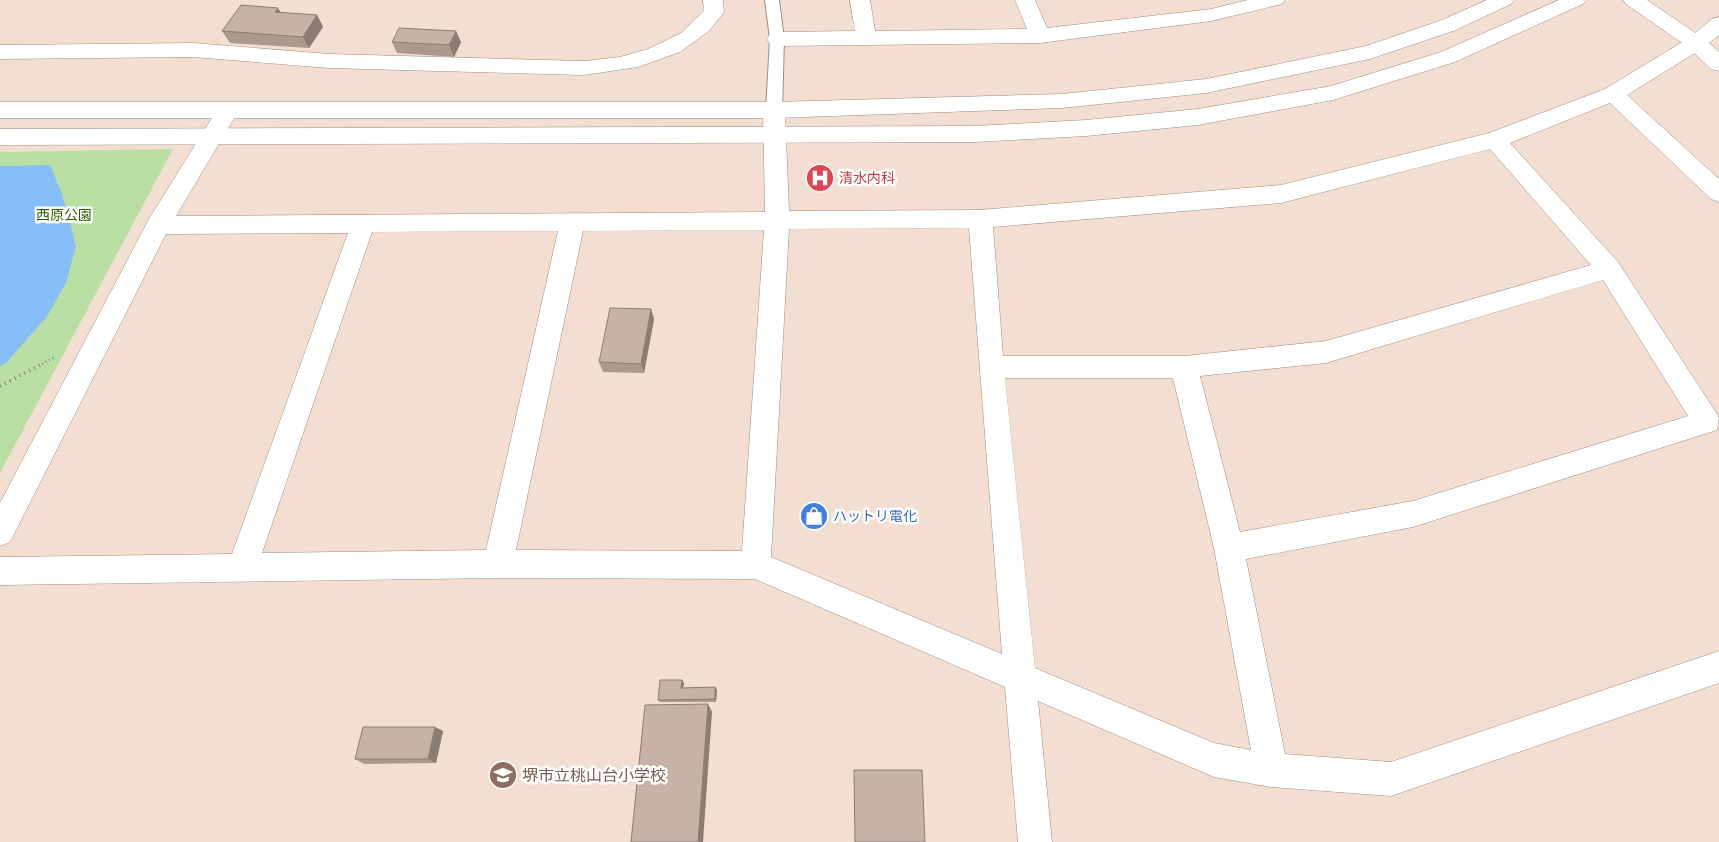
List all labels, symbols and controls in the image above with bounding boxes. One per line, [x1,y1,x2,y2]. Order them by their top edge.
hospital icon: 清水内科 [805,163,835,193]
place label: 清水内科 [839,168,895,188]
park label: 西原公園 [36,205,92,225]
shop icon: ハットリ電化 [799,501,829,531]
place label: ハットリ電化 [833,506,917,526]
school or university icon: 堺市立桃山台小学校 [488,760,518,790]
place label: 堺市立桃山台小学校 [522,764,666,787]

